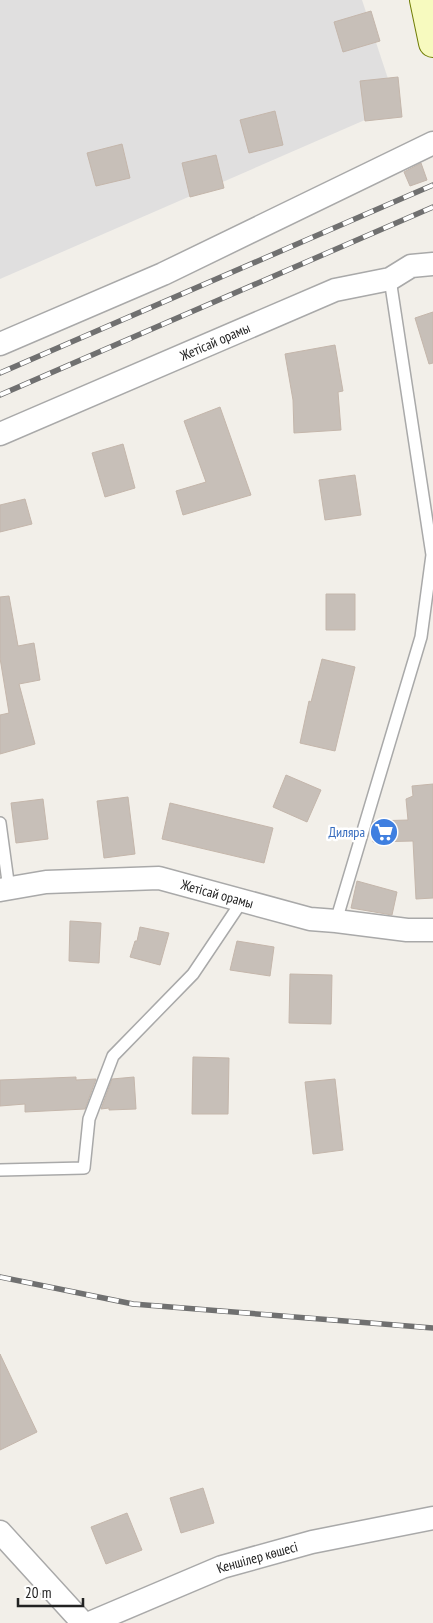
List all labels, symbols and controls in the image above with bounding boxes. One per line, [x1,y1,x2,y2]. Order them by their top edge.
street label: Жетісай орамы [176,319,253,365]
supermarket icon: Диляра [369,817,399,847]
place label: Диляра [328,823,365,841]
street label: Жетісай орамы [178,875,255,912]
street label: Кеншілер көшесі [214,1537,300,1577]
scale bar [18,1576,82,1608]
text: 20 m [25,1583,51,1602]

